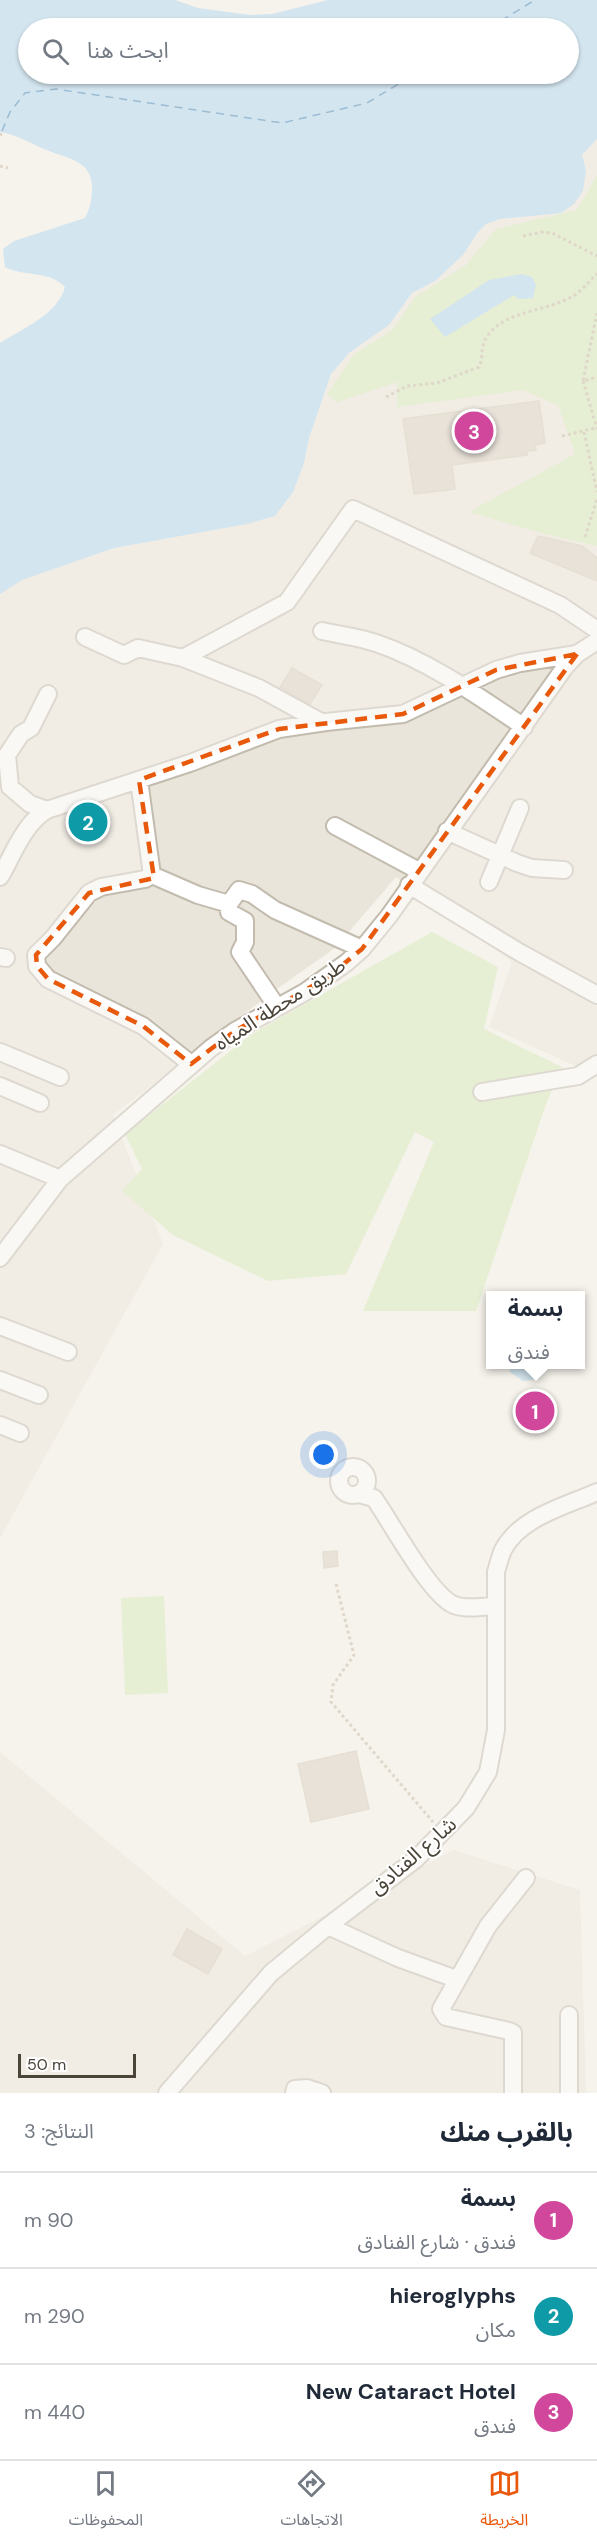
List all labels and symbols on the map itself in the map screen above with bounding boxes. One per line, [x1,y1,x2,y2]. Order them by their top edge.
pin: 3 [454,408,494,454]
pin: 2 [68,800,107,844]
street label: طريق محطة المياه [209,951,351,1057]
pin: 1 [516,1388,554,1434]
your location [309,1440,338,1469]
street label: شارع الفنادق [363,1810,463,1902]
scale bar [18,2051,136,2078]

